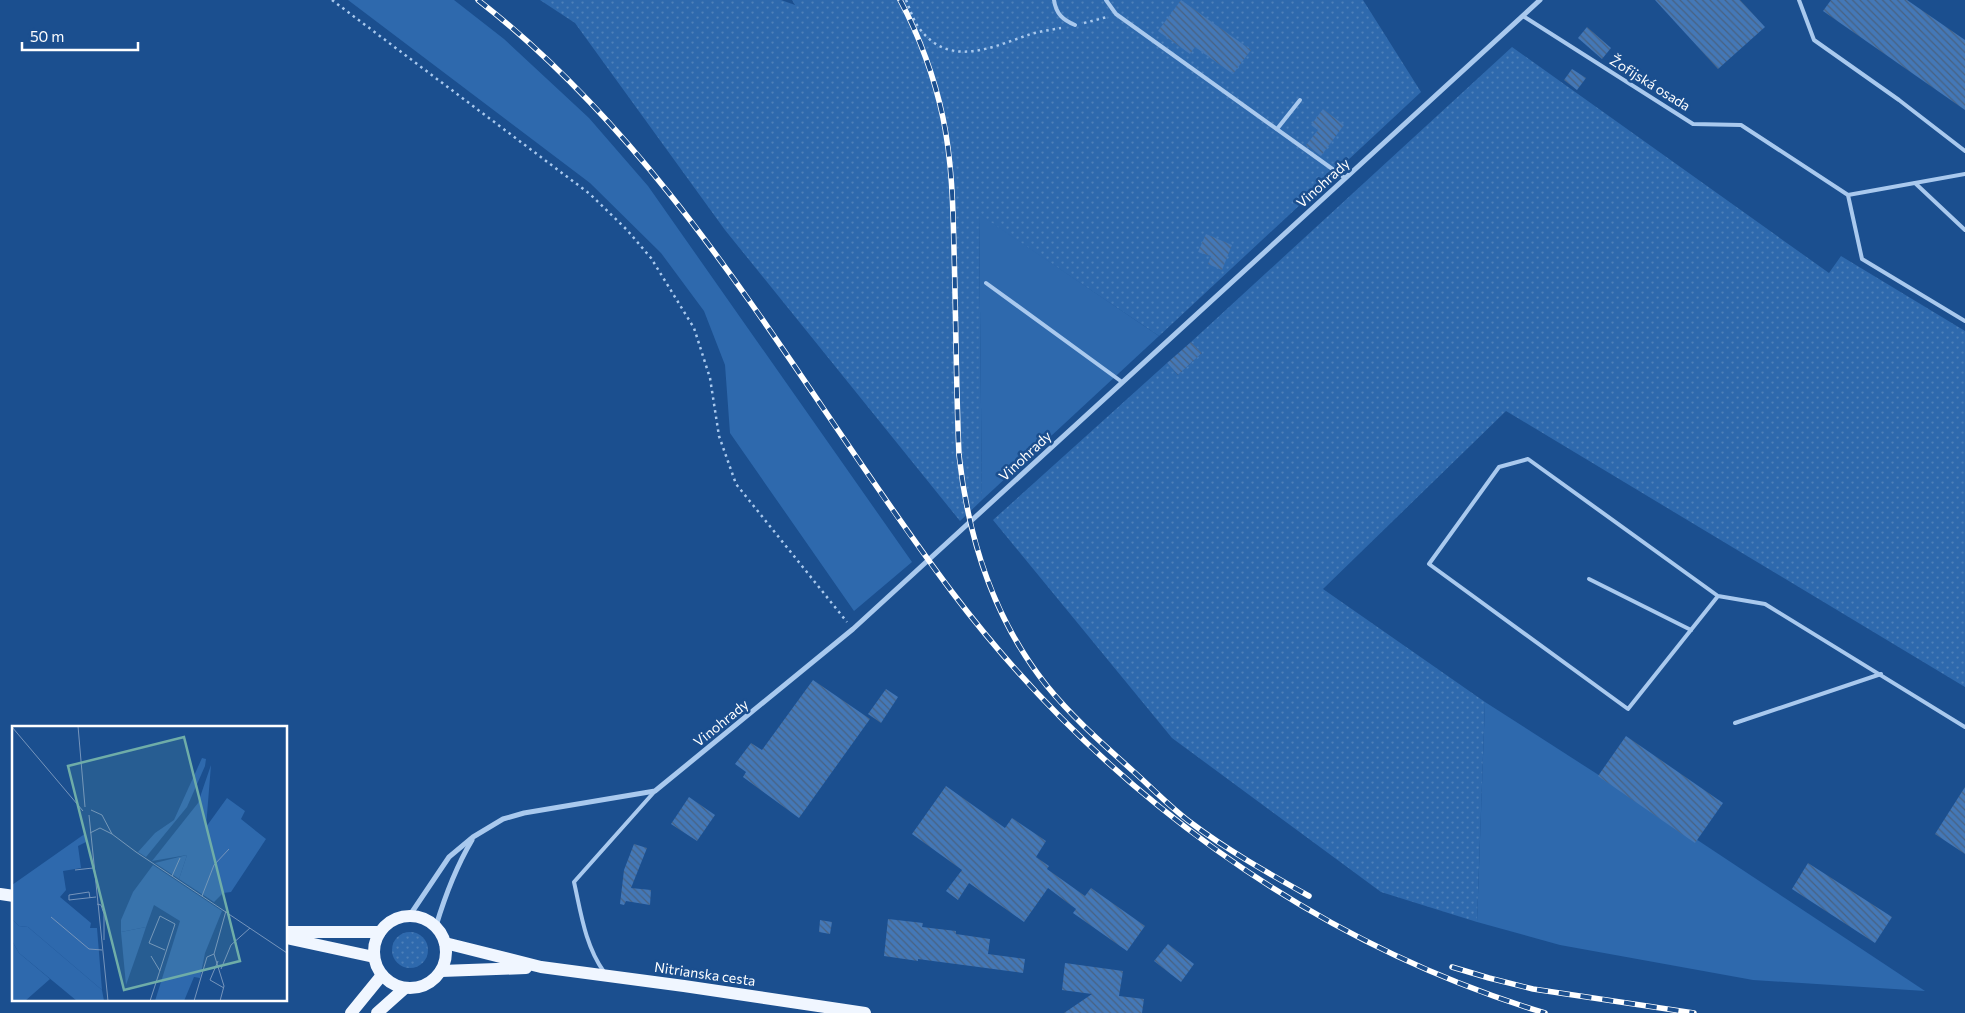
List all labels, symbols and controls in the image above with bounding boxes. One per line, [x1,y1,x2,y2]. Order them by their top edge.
scale bar [22,20,139,52]
text: 50 m [30,27,64,45]
street label: Žofijská osada [1607,51,1694,114]
street label: Vinohrady [1293,154,1353,211]
street label: Vinohrady [995,427,1054,484]
street label: Vinohrady [690,695,752,750]
inset map [12,726,288,1000]
street label: Nitrianska cesta [653,958,757,989]

